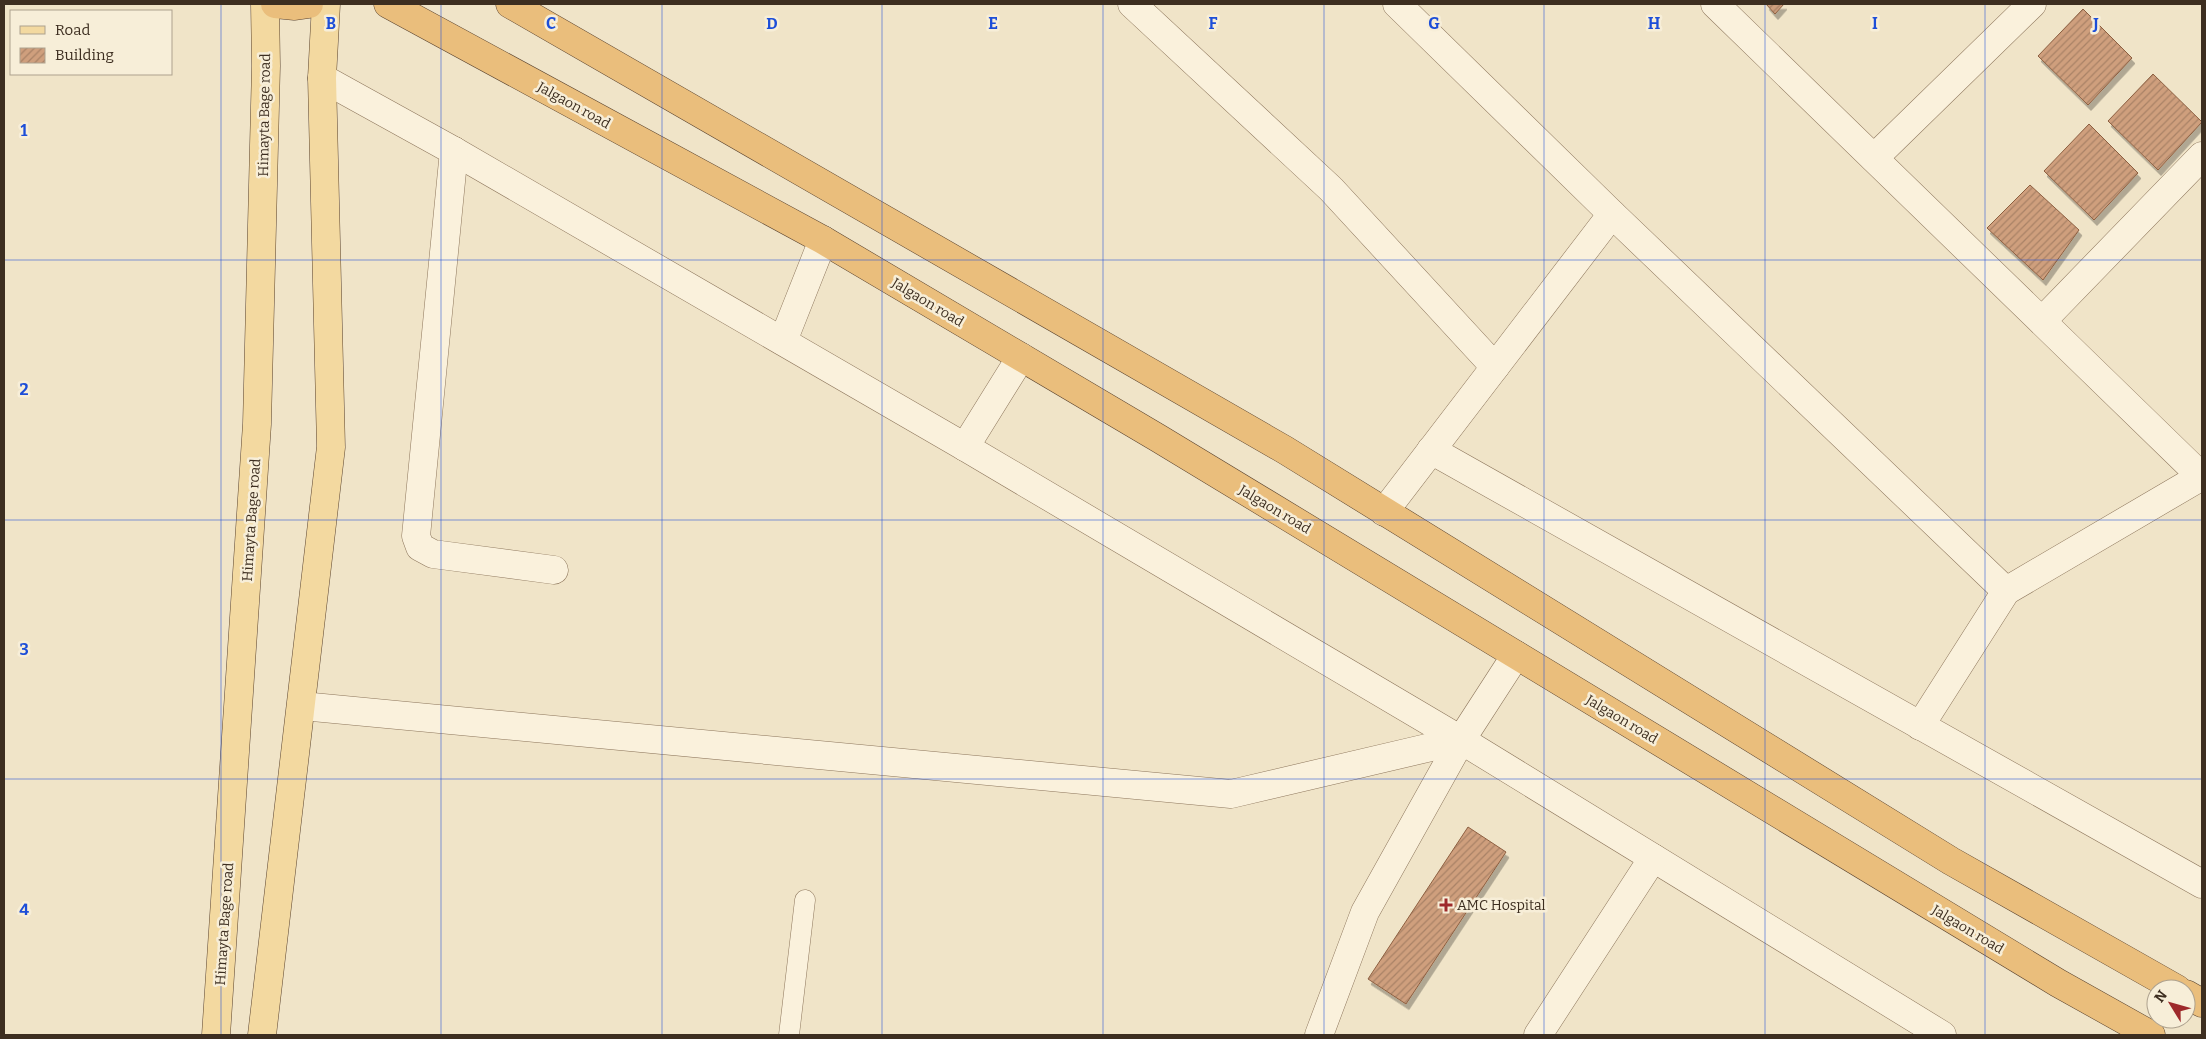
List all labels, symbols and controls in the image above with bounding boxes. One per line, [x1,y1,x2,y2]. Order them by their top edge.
legend [10,10,172,75]
text: B [326,14,336,33]
text: C [546,14,556,33]
text: D [766,14,778,33]
text: E [988,14,998,33]
text: F [1209,14,1218,33]
text: G [1428,14,1440,33]
text: H [1648,14,1661,33]
text: I [1872,14,1878,33]
text: J [2092,14,2099,33]
text: Road [55,21,90,39]
text: Building [55,46,114,64]
street label: Himayta Bage road [255,53,274,177]
street label: Jalgaon road [533,78,613,132]
text: 1 [21,121,28,140]
street label: Jalgaon road [888,274,967,331]
text: 2 [19,380,29,399]
street label: Himayta Bage road [239,458,264,582]
street label: Jalgaon road [1235,481,1314,538]
text: 3 [19,640,29,659]
street label: Jalgaon road [1582,691,1661,748]
street label: Himayta Bage road [212,862,237,986]
place label: AMC Hospital [1457,897,1546,914]
marker: AMC Hospital [1439,898,1453,912]
text: 4 [19,900,29,919]
street label: Jalgaon road [1928,901,2007,958]
north arrow [2146,979,2196,1029]
text: N [2151,987,2171,1006]

